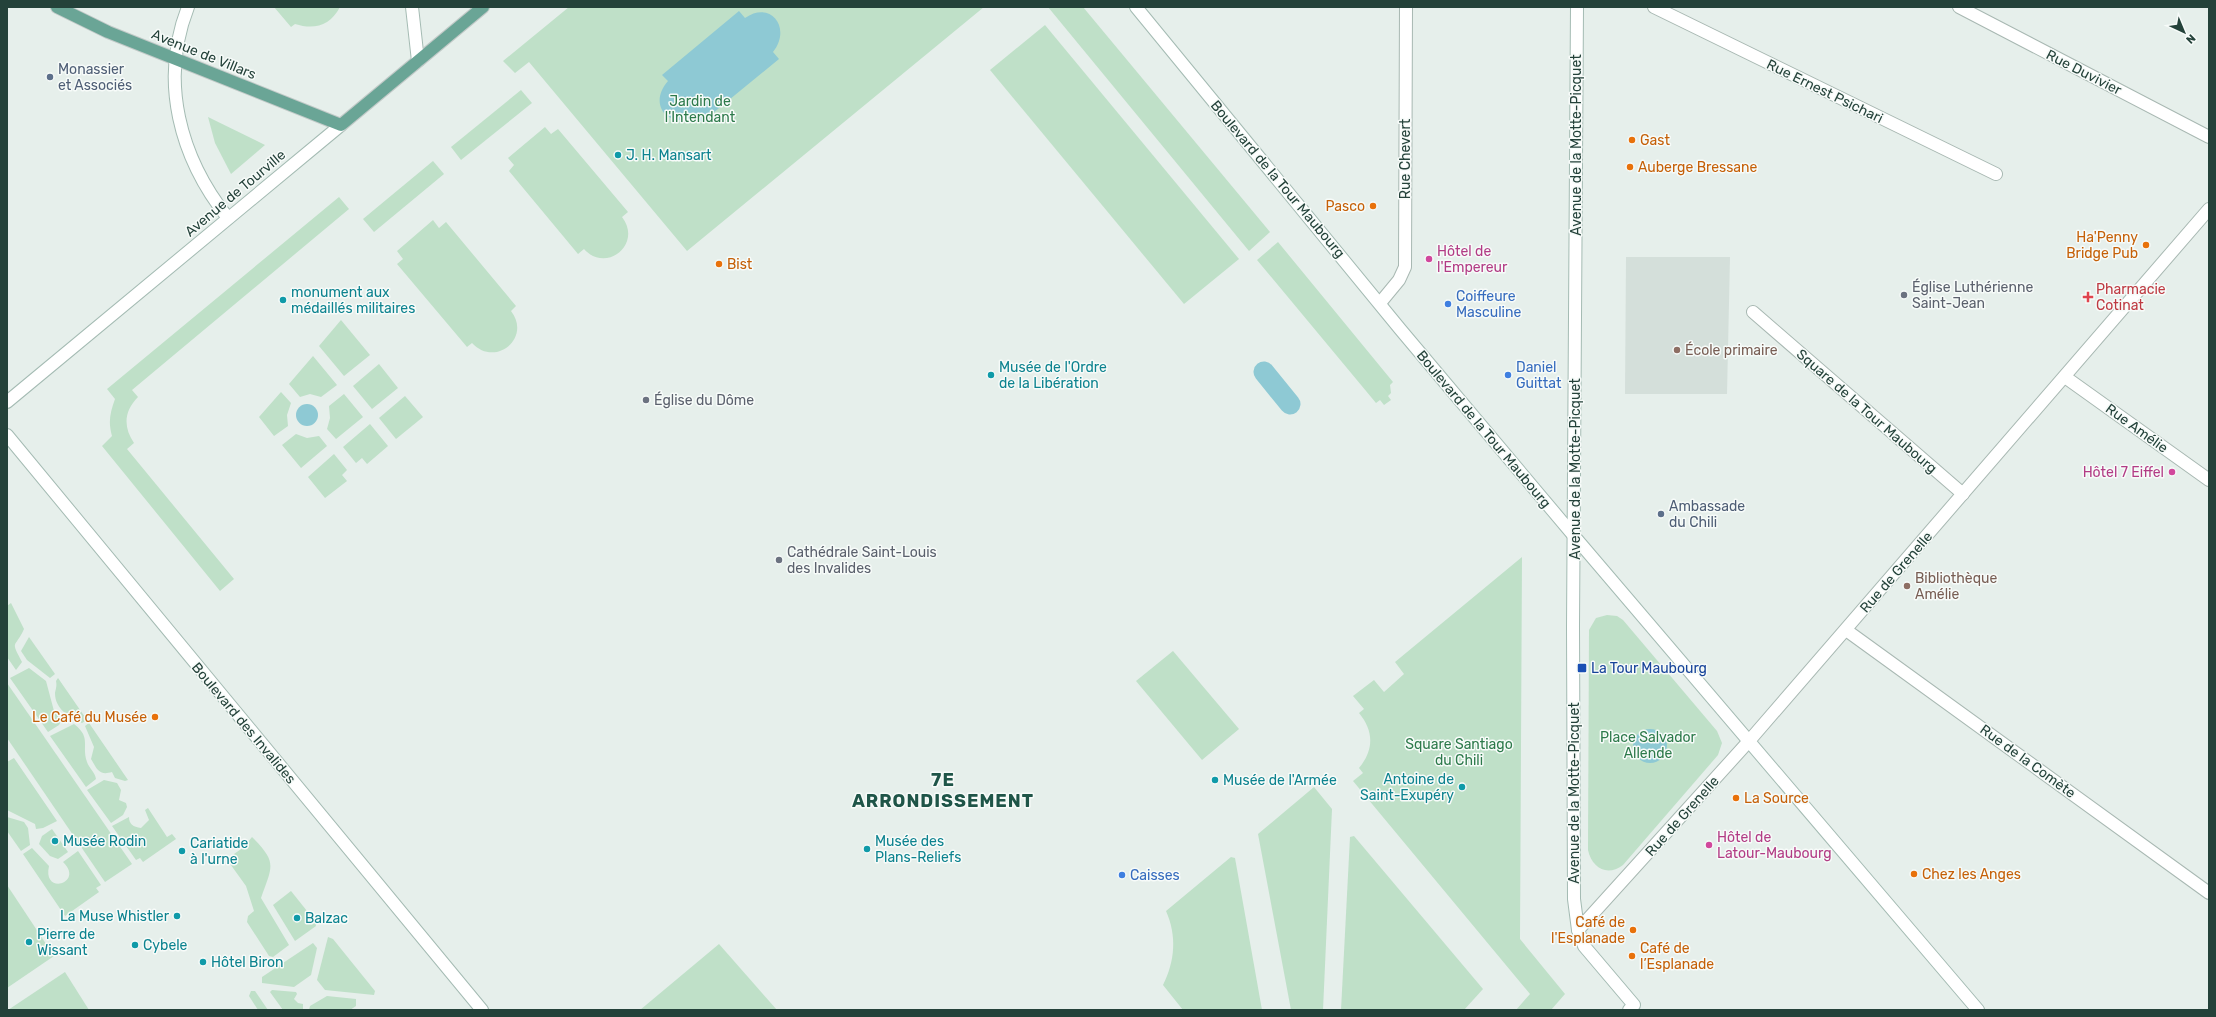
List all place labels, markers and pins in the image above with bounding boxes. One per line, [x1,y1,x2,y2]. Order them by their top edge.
place label: Monassier et Associés [58,61,132,94]
marker: Monassier et Associés [45,72,55,82]
place label: Gast [1640,132,1670,149]
marker: Gast [1627,135,1637,145]
place label: J. H. Mansart [626,147,712,164]
marker: J. H. Mansart [613,150,623,160]
place label: Auberge Bressane [1638,159,1758,176]
marker: Auberge Bressane [1625,162,1635,172]
place label: Pasco [1326,198,1365,215]
marker: Pasco [1368,201,1378,211]
place label: Ha'Penny Bridge Pub [2066,229,2138,262]
marker: Ha'Penny Bridge Pub [2141,240,2151,250]
place label: Hôtel de l'Empereur [1437,243,1508,276]
marker: Hôtel de l'Empereur [1424,254,1434,264]
place label: Bist [727,256,753,273]
marker: Bist [714,259,724,269]
place label: Église Luthérienne Saint-Jean [1912,278,2033,312]
place label: Pharmacie Cotinat [2096,281,2166,314]
place label: monument aux médaillés militaires [291,284,415,317]
place label: Coiffeure Masculine [1456,288,1521,321]
marker: Église Luthérienne Saint-Jean [1899,290,1909,300]
marker: Pharmacie Cotinat [2083,292,2093,302]
marker: monument aux médaillés militaires [278,295,288,305]
marker: Coiffeure Masculine [1443,299,1453,309]
place label: École primaire [1685,341,1778,359]
marker: École primaire [1672,345,1682,355]
place label: Musée de l'Ordre de la Libération [999,359,1107,392]
place label: Daniel Guittat [1516,359,1562,392]
marker: Musée de l'Ordre de la Libération [986,370,996,380]
marker: Daniel Guittat [1503,370,1513,380]
place label: Église du Dôme [654,391,754,409]
marker: Église du Dôme [641,395,651,405]
place label: Hôtel 7 Eiffel [2083,464,2164,481]
marker: Hôtel 7 Eiffel [2167,467,2177,477]
place label: Ambassade du Chili [1669,498,1745,531]
marker: Ambassade du Chili [1656,509,1666,519]
place label: Cathédrale Saint-Louis des Invalides [787,544,937,577]
marker: Cathédrale Saint-Louis des Invalides [774,555,784,565]
place label: Bibliothèque Amélie [1915,570,1997,603]
marker: Bibliothèque Amélie [1902,581,1912,591]
place label: La Tour Maubourg [1591,660,1707,677]
marker: La Tour Maubourg [1576,662,1588,674]
place label: Le Café du Musée [32,709,147,726]
marker: Le Café du Musée [150,712,160,722]
place label: Antoine de Saint-Exupéry [1360,771,1454,804]
place label: Musée de l'Armée [1223,772,1337,789]
marker: Musée de l'Armée [1210,775,1220,785]
marker: Antoine de Saint-Exupéry [1457,782,1467,792]
place label: La Source [1744,790,1809,807]
marker: La Source [1731,793,1741,803]
place label: Hôtel de Latour-Maubourg [1717,829,1832,862]
place label: Musée Rodin [63,833,146,850]
place label: Musée des Plans-Reliefs [875,833,961,866]
place label: Cariatide à l'urne [190,835,249,868]
marker: Musée Rodin [50,836,60,846]
marker: Hôtel de Latour-Maubourg [1704,840,1714,850]
marker: Musée des Plans-Reliefs [862,844,872,854]
marker: Cariatide à l'urne [177,846,187,856]
place label: Chez les Anges [1922,866,2021,883]
place label: Caisses [1130,867,1180,884]
marker: Chez les Anges [1909,869,1919,879]
marker: Caisses [1117,870,1127,880]
place label: La Muse Whistler [60,908,170,925]
place label: Balzac [305,910,348,927]
marker: La Muse Whistler [172,911,182,921]
marker: Balzac [292,913,302,923]
place label: Café de l'Esplanade [1551,914,1625,947]
marker: Café de l'Esplanade [1628,925,1638,935]
place label: Pierre de Wissant [37,926,95,959]
marker: Pierre de Wissant [24,937,34,947]
place label: Cybele [143,937,188,954]
marker: Cybele [130,940,140,950]
place label: Café de l’Esplanade [1640,940,1714,973]
marker: Café de l’Esplanade [1627,951,1637,961]
place label: Hôtel Biron [211,954,284,971]
marker: Hôtel Biron [198,957,208,967]

